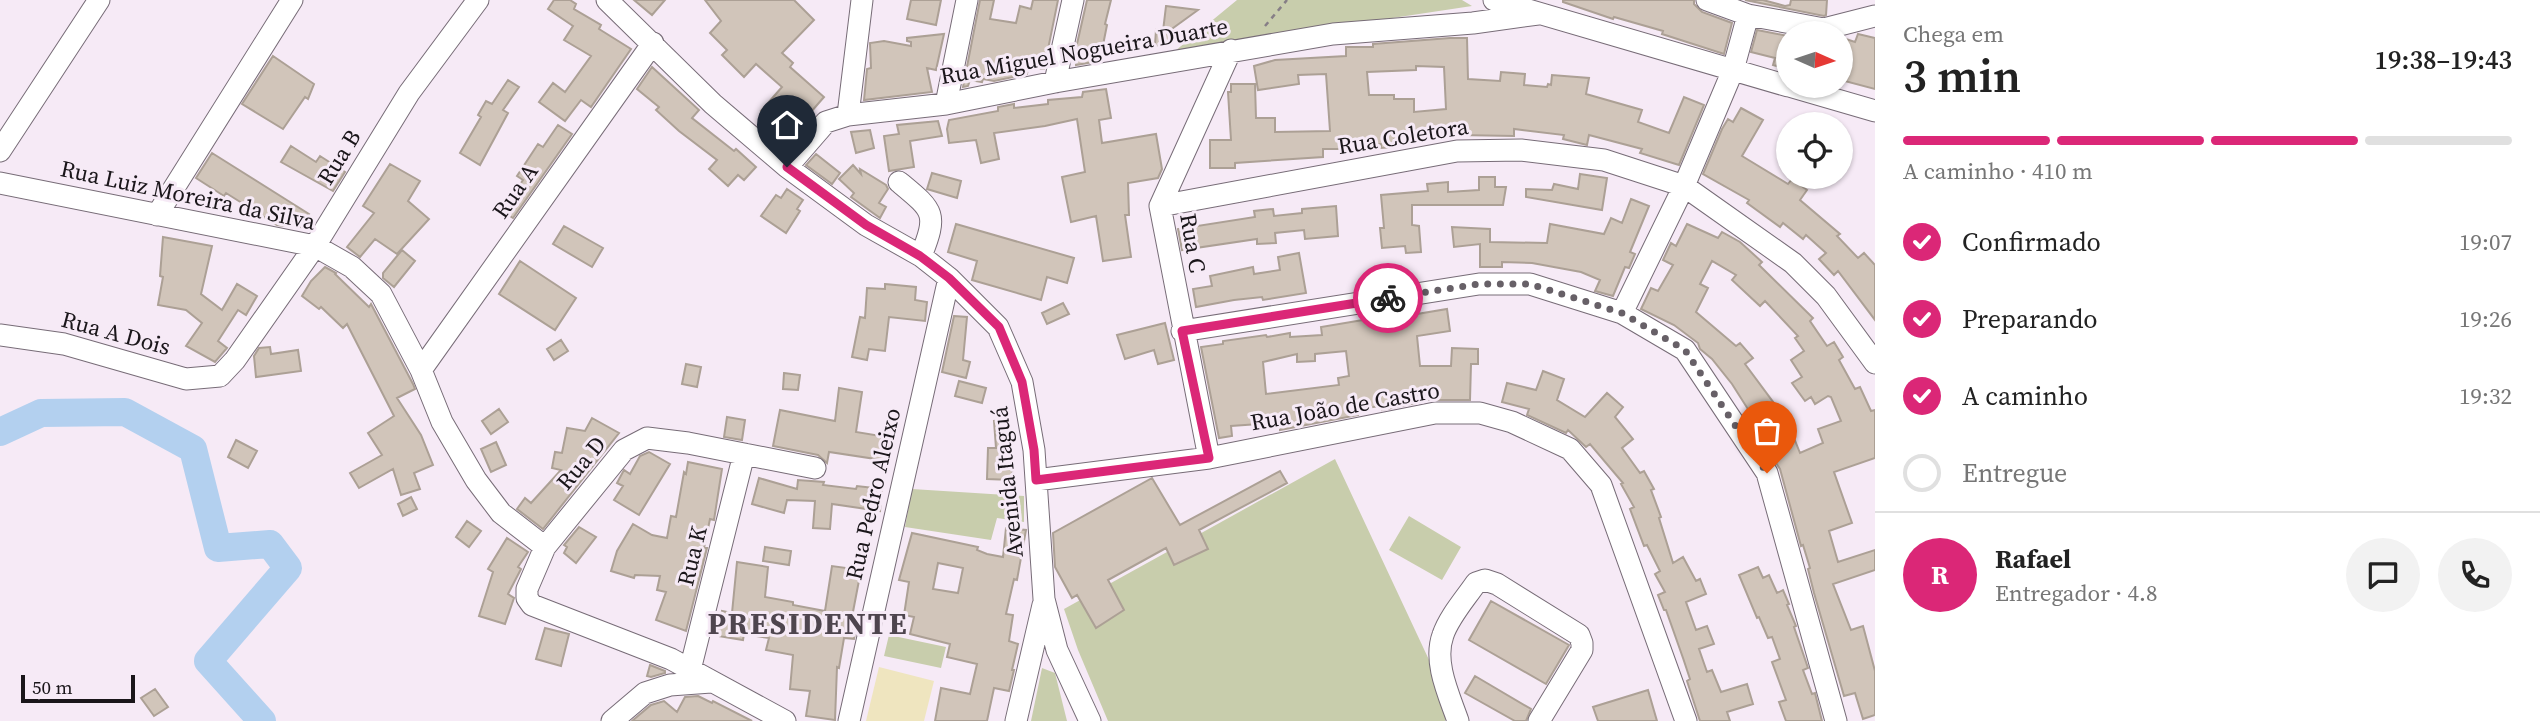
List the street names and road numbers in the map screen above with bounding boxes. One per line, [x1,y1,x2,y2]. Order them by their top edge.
street label: Rua Miguel Nogueira Duarte [938,10,1230,92]
street label: Rua Coletora [1335,110,1471,162]
street label: Rua B [310,123,368,191]
street label: Rua Luiz Moreira da Silva [57,152,319,238]
street label: Rua A [485,156,546,225]
street label: Rua C [1172,211,1214,275]
street label: Rua A Dois [58,303,174,363]
street label: Rua João de Castro [1248,374,1442,438]
street label: Rua Pedro Aleixo [838,405,908,583]
street label: Avenida Itaguá [983,405,1031,559]
street label: Rua D [549,429,613,497]
street label: Rua K [669,522,715,589]

